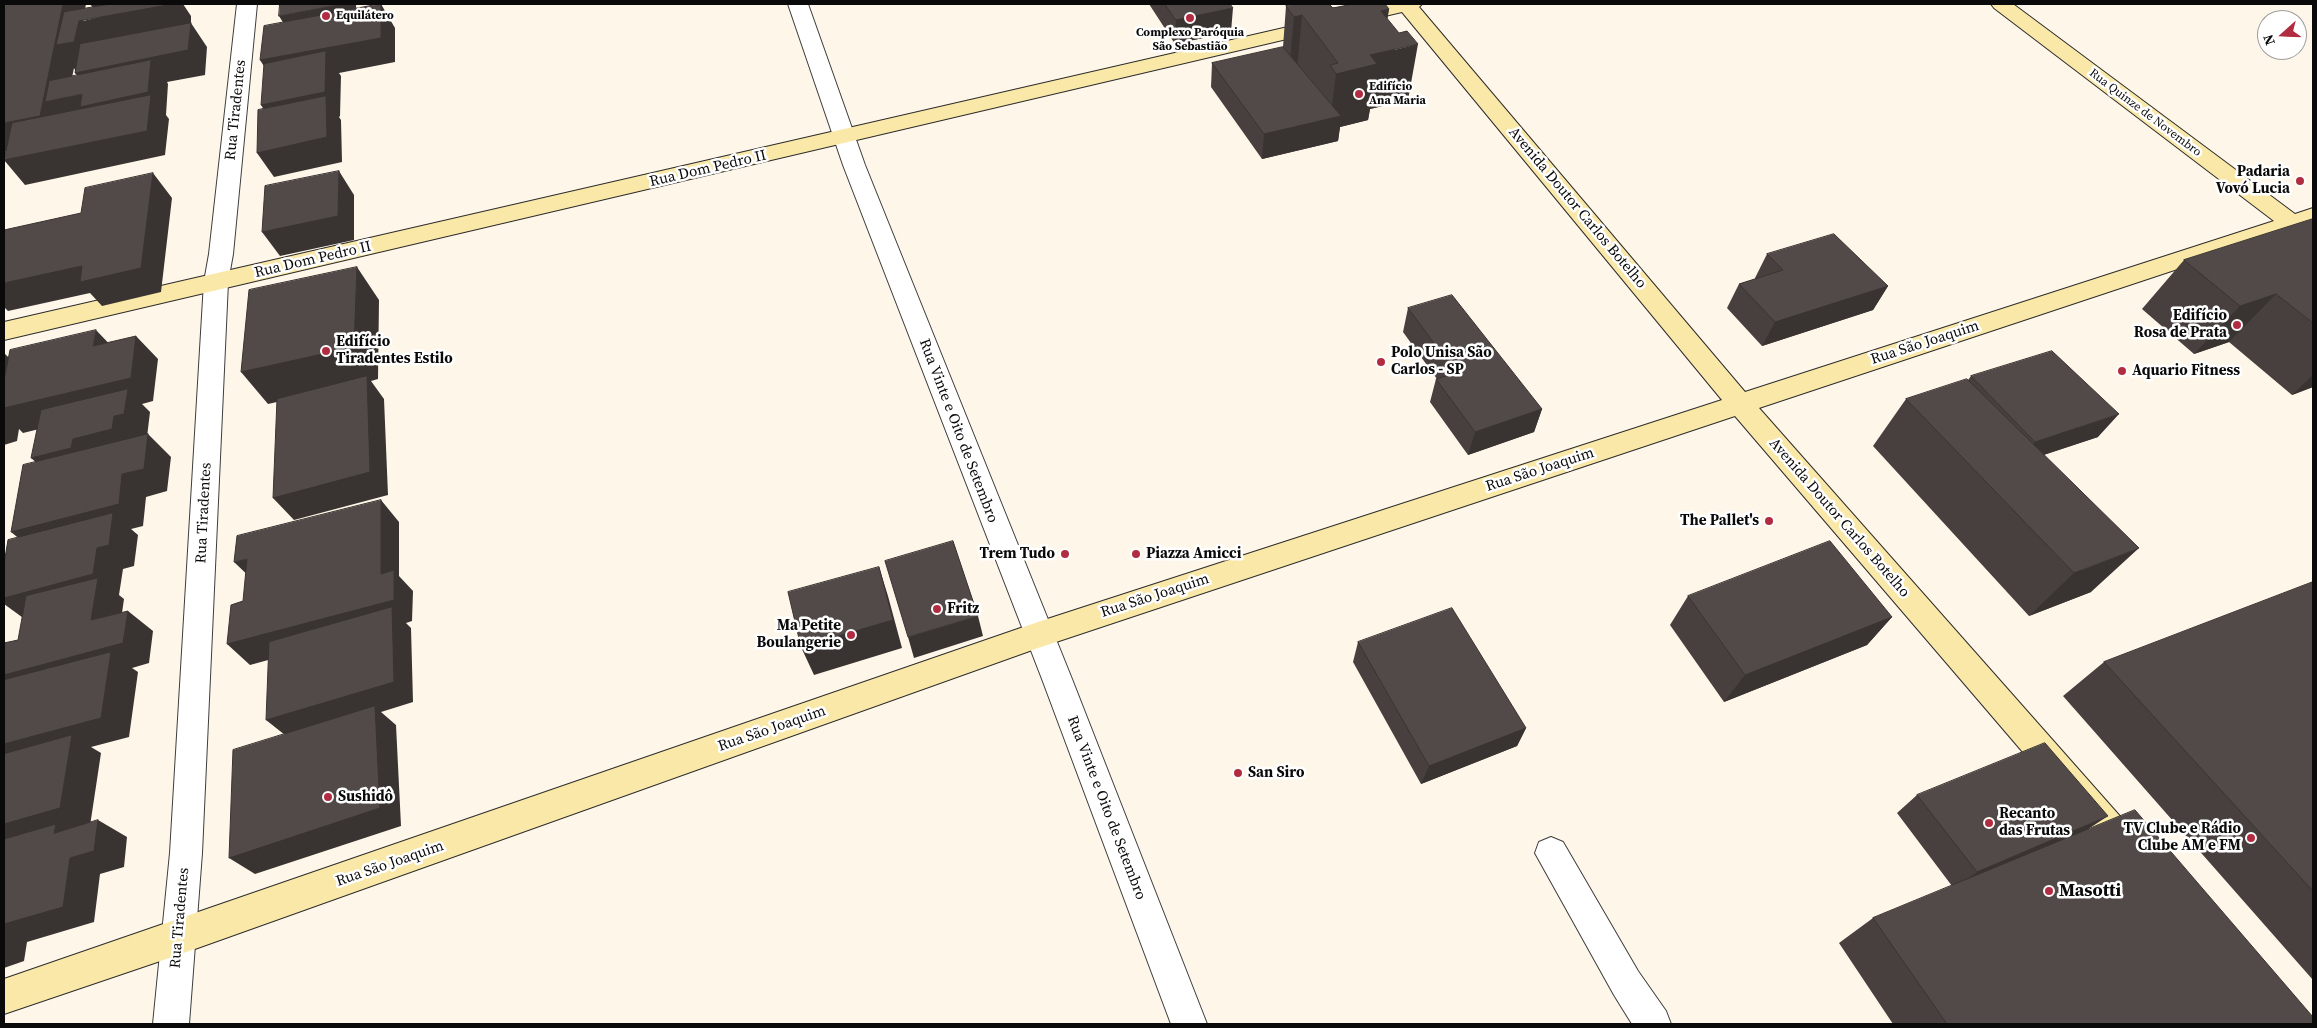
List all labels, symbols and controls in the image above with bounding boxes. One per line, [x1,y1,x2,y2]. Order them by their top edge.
place label: Equilátero [336,9,394,23]
marker: Equilátero [320,10,332,22]
north arrow [2257,10,2307,60]
marker: Complexo Paróquia São Sebastião [1184,12,1196,24]
place label: Complexo Paróquia São Sebastião [1136,26,1244,54]
text: N [2258,32,2280,48]
street label: Rua Tiradentes [222,59,250,161]
street label: Rua Quinze de Novembro [2086,66,2204,160]
place label: Edifício Ana Maria [1369,80,1426,108]
marker: Edifício Ana Maria [1353,88,1365,100]
street label: Avenida Doutor Carlos Botelho [1504,124,1650,292]
street label: Rua Dom Pedro II [648,147,768,191]
place label: Padaria Vovó Lucia [2216,163,2290,198]
marker: Padaria Vovó Lucia [2294,175,2306,187]
street label: Rua Dom Pedro II [253,238,373,282]
place label: Edifício Rosa de Prata [2134,307,2227,342]
street label: Rua São Joaquim [1869,317,1981,369]
marker: Edifício Rosa de Prata [2231,319,2243,331]
place label: Edifício Tiradentes Estilo [336,333,453,368]
street label: Rua Vinte e Oito de Setembro [915,336,1001,526]
place label: Polo Unisa São Carlos - SP [1391,344,1492,379]
marker: Edifício Tiradentes Estilo [320,345,332,357]
marker: Polo Unisa São Carlos - SP [1375,356,1387,368]
place label: Aquario Fitness [2132,362,2240,380]
marker: Aquario Fitness [2116,365,2128,377]
street label: Avenida Doutor Carlos Botelho [1765,435,1913,601]
street label: Rua São Joaquim [1484,444,1596,496]
street label: Rua Tiradentes [192,462,216,564]
place label: The Pallet's [1680,512,1759,530]
marker: The Pallet's [1763,515,1775,527]
place label: Trem Tudo [979,545,1055,563]
place label: Piazza Amicci [1146,545,1242,563]
marker: Trem Tudo [1059,548,1071,560]
marker: Piazza Amicci [1130,548,1142,560]
street label: Rua São Joaquim [1099,570,1211,622]
place label: Fritz [947,600,979,618]
marker: Fritz [931,603,943,615]
place label: Ma Petite Boulangerie [756,617,841,652]
marker: Ma Petite Boulangerie [845,629,857,641]
street label: Rua São Joaquim [716,702,828,756]
street label: Rua Vinte e Oito de Setembro [1063,713,1149,903]
place label: San Siro [1248,764,1305,782]
marker: San Siro [1232,767,1244,779]
place label: Sushidô [338,788,393,806]
marker: Sushidô [322,791,334,803]
place label: Recanto das Frutas [1999,805,2070,840]
marker: Recanto das Frutas [1983,817,1995,829]
place label: TV Clube e Rádio Clube AM e FM [2124,820,2241,855]
marker: TV Clube e Rádio Clube AM e FM [2245,832,2257,844]
street label: Rua São Joaquim [334,837,446,891]
street label: Rua Tiradentes [167,867,193,969]
place label: Masotti [2059,880,2121,902]
marker: Masotti [2043,885,2055,897]

